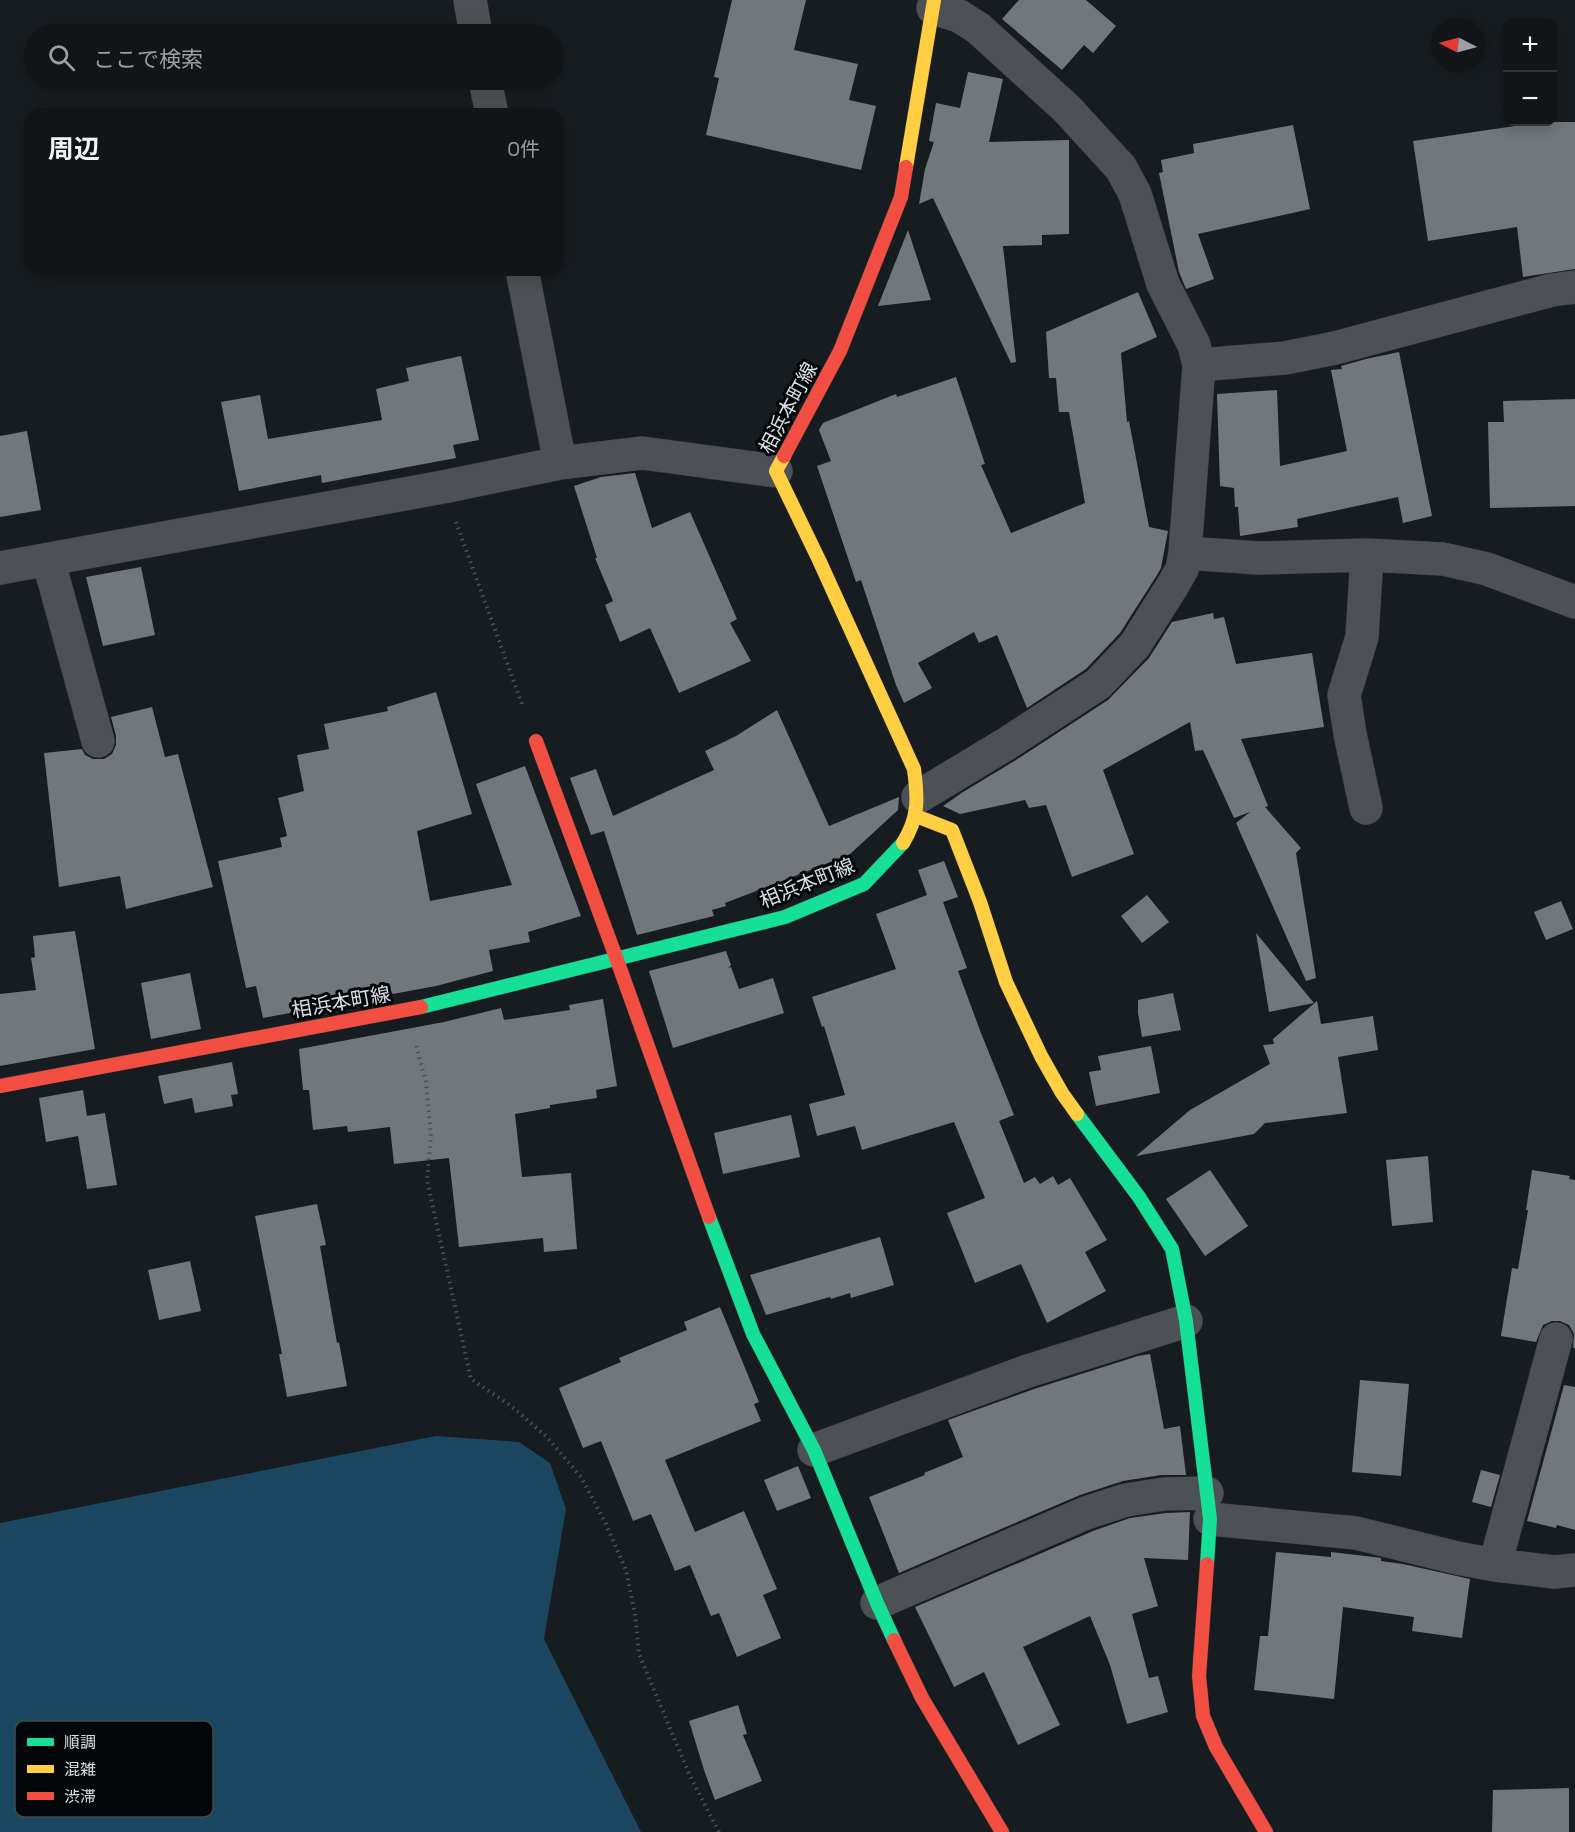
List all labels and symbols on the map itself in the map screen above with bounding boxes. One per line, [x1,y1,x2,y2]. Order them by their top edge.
north arrow [1431,18,1485,72]
street label: 相浜本町線 [753,358,823,458]
street label: 相浜本町線 [756,852,858,914]
street label: 相浜本町線 [290,981,392,1023]
legend [15,1721,213,1817]
text: 順調 [64,1732,96,1753]
text: 混雑 [64,1759,96,1780]
text: 渋滞 [64,1786,96,1807]

